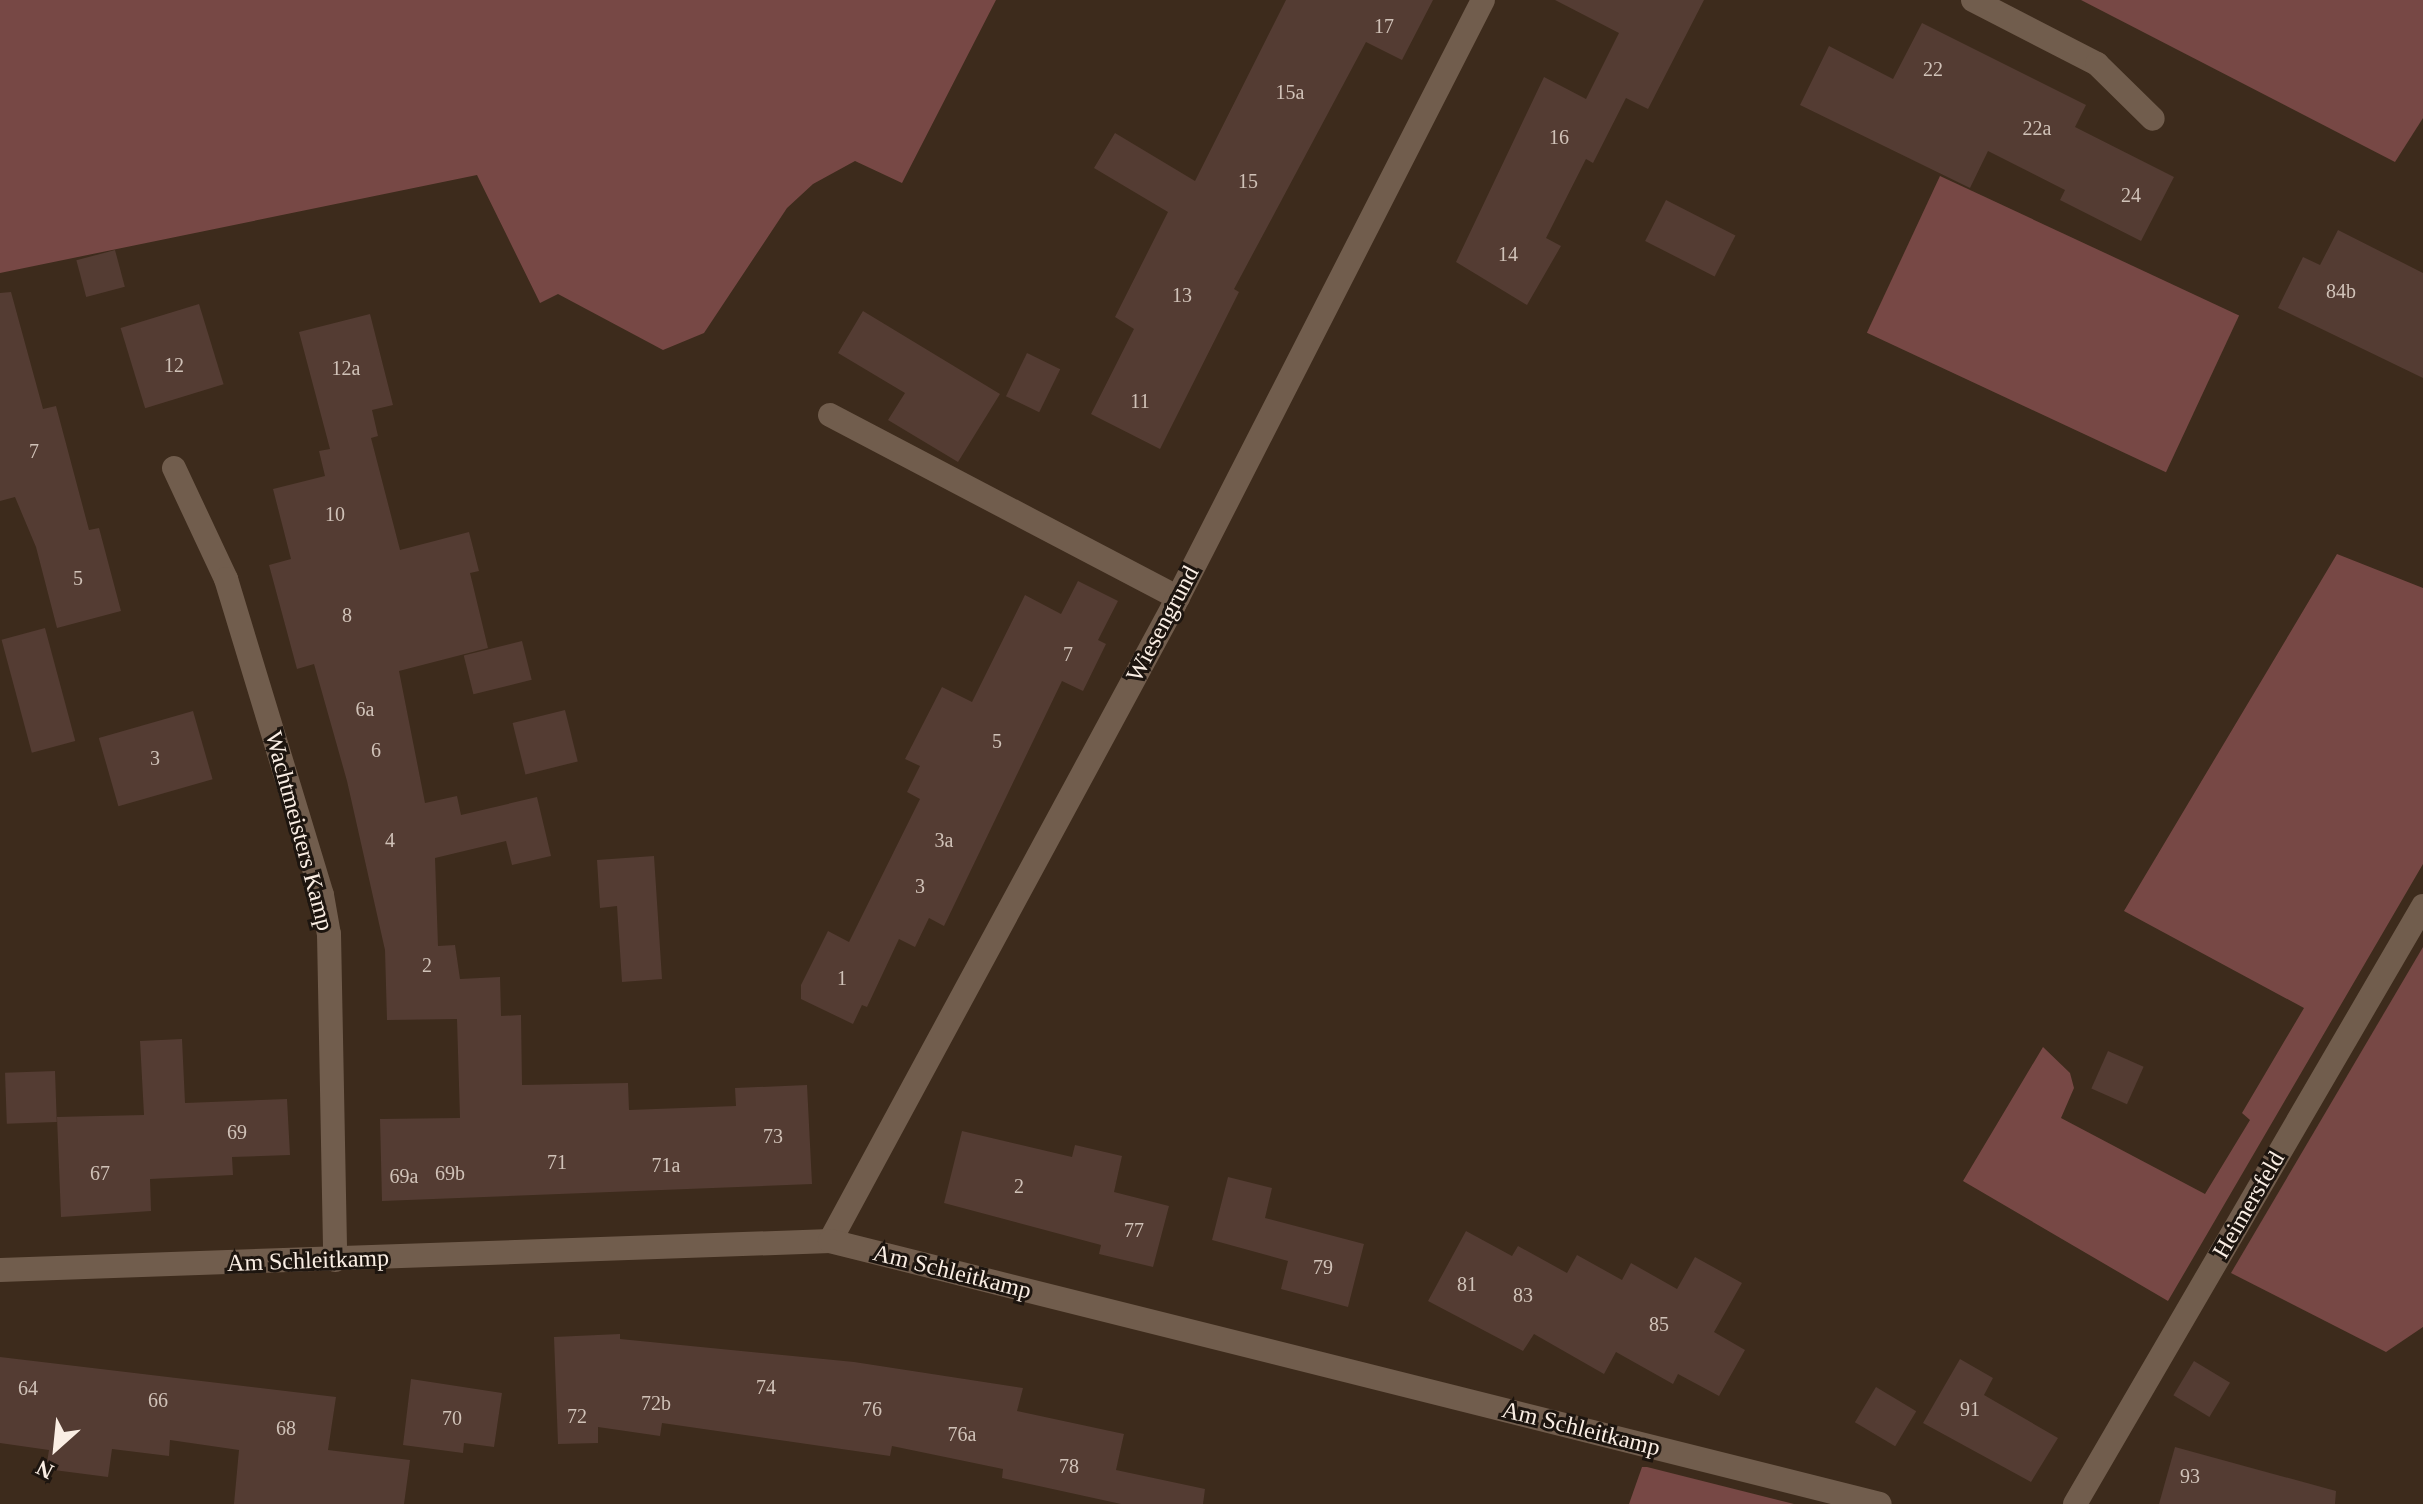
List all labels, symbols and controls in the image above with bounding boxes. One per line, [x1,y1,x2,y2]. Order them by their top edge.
house number: 17 [1374,14,1394,38]
house number: 22 [1923,57,1943,81]
house number: 15a [1276,80,1304,104]
house number: 22a [2023,116,2051,140]
house number: 16 [1549,125,1569,149]
house number: 15 [1238,169,1258,193]
house number: 24 [2121,183,2141,207]
house number: 14 [1498,242,1518,266]
house number: 84b [2326,279,2356,303]
house number: 13 [1172,283,1192,307]
house number: 12 [164,353,184,377]
house number: 12a [332,356,360,380]
house number: 11 [1130,389,1150,413]
house number: 7 [29,439,39,463]
house number: 10 [325,502,345,526]
street label: Wiesengrund [1120,561,1206,687]
house number: 5 [73,566,83,590]
house number: 8 [342,603,352,627]
house number: 7 [1063,642,1073,666]
house number: 6a [356,697,374,721]
street label: Wachtmeisters Kamp [259,728,339,934]
house number: 5 [992,729,1002,753]
house number: 6 [371,738,381,762]
house number: 3 [150,746,160,770]
house number: 4 [385,828,395,852]
house number: 3a [935,828,953,852]
house number: 3 [915,874,925,898]
house number: 2 [422,953,432,977]
house number: 1 [837,966,847,990]
house number: 69 [227,1120,247,1144]
house number: 73 [763,1124,783,1148]
street label: Heimersfeld [2207,1146,2291,1264]
house number: 71 [547,1150,567,1174]
house number: 71a [652,1153,680,1177]
house number: 67 [90,1161,110,1185]
house number: 69b [435,1161,465,1185]
house number: 69a [390,1164,418,1188]
house number: 2 [1014,1174,1024,1198]
house number: 77 [1124,1218,1144,1242]
street label: Am Schleitkamp [870,1238,1034,1306]
street label: Am Schleitkamp [227,1244,389,1278]
house number: 79 [1313,1255,1333,1279]
house number: 81 [1457,1272,1477,1296]
house number: 83 [1513,1283,1533,1307]
house number: 85 [1649,1312,1669,1336]
house number: 74 [756,1375,776,1399]
house number: 64 [18,1376,38,1400]
house number: 66 [148,1388,168,1412]
house number: 72b [641,1391,671,1415]
street label: Am Schleitkamp [1499,1395,1663,1463]
house number: 76 [862,1397,882,1421]
house number: 91 [1960,1397,1980,1421]
house number: 72 [567,1404,587,1428]
house number: 70 [442,1406,462,1430]
north arrow [16,1408,96,1488]
house number: 68 [276,1416,296,1440]
house number: 76a [948,1422,976,1446]
house number: 78 [1059,1454,1079,1478]
text: N [32,1455,58,1485]
house number: 93 [2180,1464,2200,1488]

